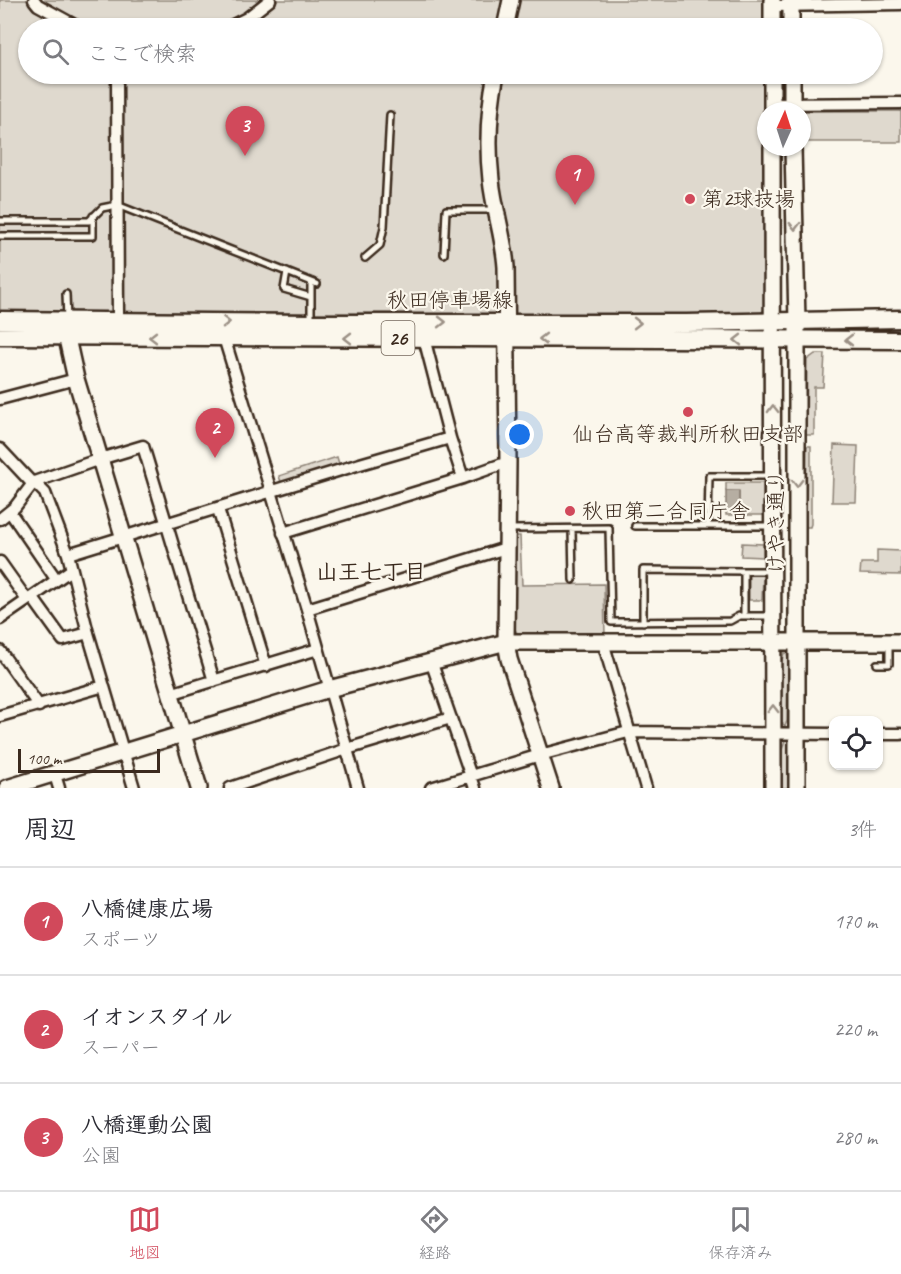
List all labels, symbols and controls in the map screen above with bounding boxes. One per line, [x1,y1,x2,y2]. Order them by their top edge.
search box [18,18,883,84]
icon: search [39,35,72,68]
text: ここで検索 [87,40,197,68]
north arrow [757,102,811,156]
pin: 3 [226,106,264,156]
pin: 1 [556,156,594,205]
place label: 第2球技場 [702,186,795,212]
marker: 第2球技場 [683,192,697,206]
one-way arrow [788,222,801,231]
street label: 秋田停車場線 [387,287,513,313]
one-way arrow [222,316,231,328]
one-way arrow [438,316,447,328]
one-way arrow [633,317,642,329]
road number: 26 [382,321,414,355]
one-way arrow [149,331,158,343]
one-way arrow [344,332,353,344]
one-way arrow [539,333,548,345]
one-way arrow [734,334,743,346]
one-way arrow [844,334,853,346]
one-way arrow [767,404,780,413]
marker: 仙台高等裁判所秋田支部 [681,405,695,419]
pin: 2 [196,408,234,458]
your location [505,420,534,449]
place label: 仙台高等裁判所秋田支部 [573,421,804,447]
street label: けやき通り [763,470,789,575]
one-way arrow [791,478,803,487]
place label: 秋田第二合同庁舎 [582,498,750,524]
marker: 秋田第二合同庁舎 [563,504,577,518]
district label: 山王七丁目 [316,558,426,586]
one-way arrow [767,704,779,713]
map controls [829,716,883,770]
button: locate [829,716,883,770]
scale bar [18,746,160,774]
text: 100 m [27,749,61,769]
text: 周辺 [24,813,76,846]
text: 3件 [848,817,877,842]
text: 八橋健康広場 [81,895,213,923]
text: 1 [39,909,48,934]
text: 170 m [834,909,877,934]
text: スポーツ [81,927,161,952]
text: イオンスタイル [81,1003,233,1031]
text: 2 [39,1017,48,1042]
text: 220 m [834,1017,877,1042]
text: スーパー [81,1035,160,1060]
text: 八橋運動公園 [81,1111,213,1139]
text: 3 [39,1125,48,1150]
text: 280 m [834,1125,877,1150]
text: 公園 [81,1143,121,1168]
tab: 地図 [128,1203,161,1263]
tab: 経路 [418,1203,451,1263]
tab: 保存済み [708,1203,772,1263]

